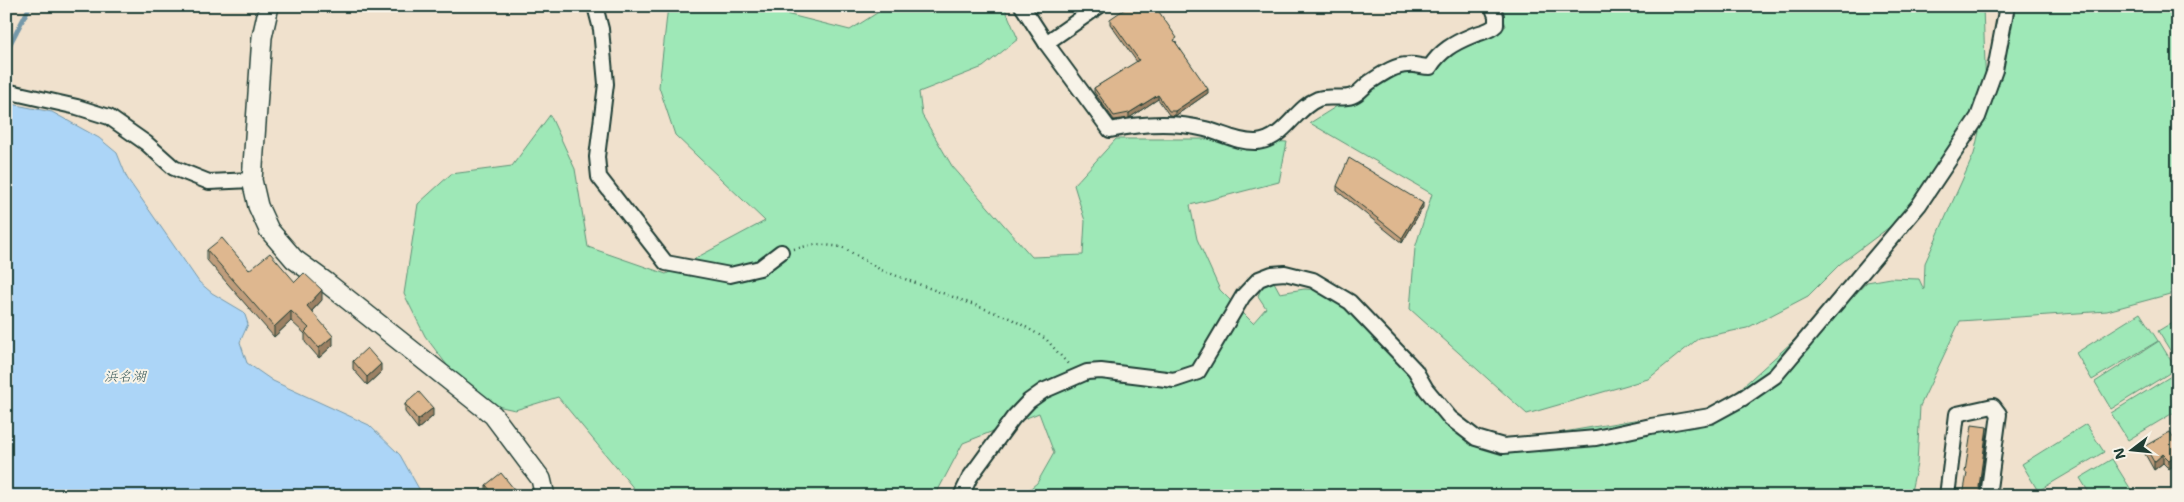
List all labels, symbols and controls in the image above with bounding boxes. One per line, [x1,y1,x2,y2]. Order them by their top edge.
water label: 浜名湖 [104,367,147,385]
north arrow [2106,424,2156,474]
text: N [2109,446,2130,461]

